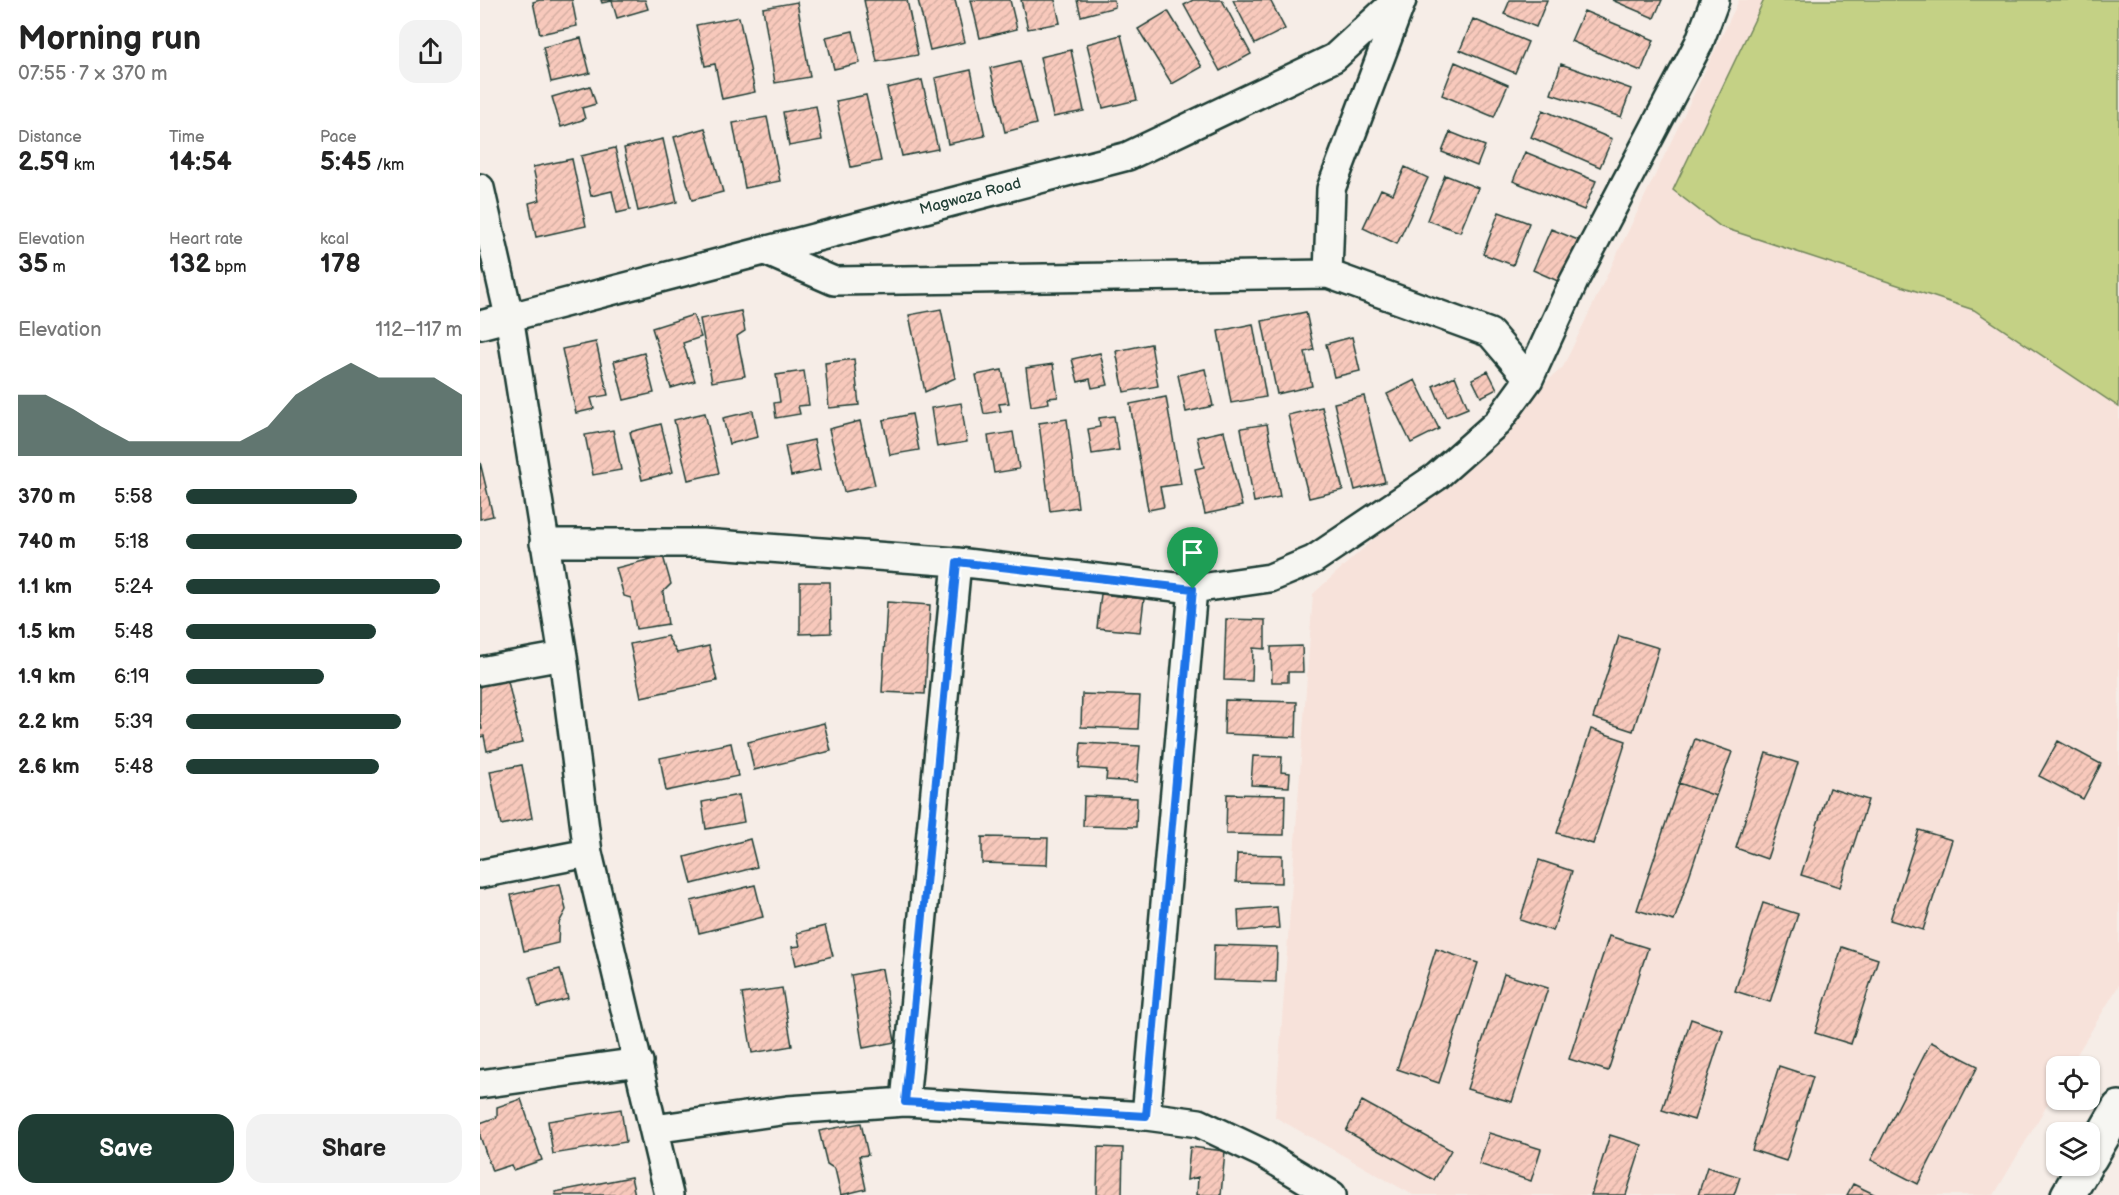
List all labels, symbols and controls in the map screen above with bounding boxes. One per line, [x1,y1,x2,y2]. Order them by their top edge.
text: Morning run [18,19,201,59]
button: share [399,20,462,83]
text: 07:55 · 7 × 370 m [18,62,168,86]
text: Distance [18,128,82,147]
text: Time [169,128,204,147]
text: Pace [320,128,356,147]
text: 2.59 [18,147,70,178]
text: 14:54 [169,147,232,178]
text: 5:45 [320,147,372,178]
text: km [70,156,95,175]
text: /km [372,156,404,175]
street label: Magwaza Road [917,174,1023,219]
text: Elevation [18,230,85,249]
text: Heart rate [169,230,243,249]
text: kcal [320,230,349,249]
text: 35 [18,249,48,280]
text: 132 [169,249,211,280]
text: 178 [320,249,361,280]
text: m [48,258,66,277]
text: bpm [211,258,247,277]
text: Elevation [18,318,101,342]
text: 112–117 m [376,318,462,342]
text: 370 m [18,485,76,509]
text: 5:58 [114,485,153,509]
pin [1167,527,1218,589]
text: 740 m [18,530,76,554]
text: 5:18 [114,530,149,554]
icon: arrive [1176,536,1209,569]
text: 1.1 km [18,575,72,599]
text: 5:24 [114,575,153,599]
text: 1.5 km [18,620,75,644]
text: 5:48 [114,620,153,644]
text: 1.9 km [18,665,75,689]
text: 6:19 [114,665,150,689]
text: 2.2 km [18,710,79,734]
text: 5:39 [114,710,153,734]
text: 2.6 km [18,755,79,779]
text: 5:48 [114,755,153,779]
map controls [2046,1056,2100,1176]
button: locate [2046,1056,2100,1110]
button: Save [18,1114,234,1183]
button: Share [246,1114,462,1183]
button: layers [2046,1122,2100,1176]

